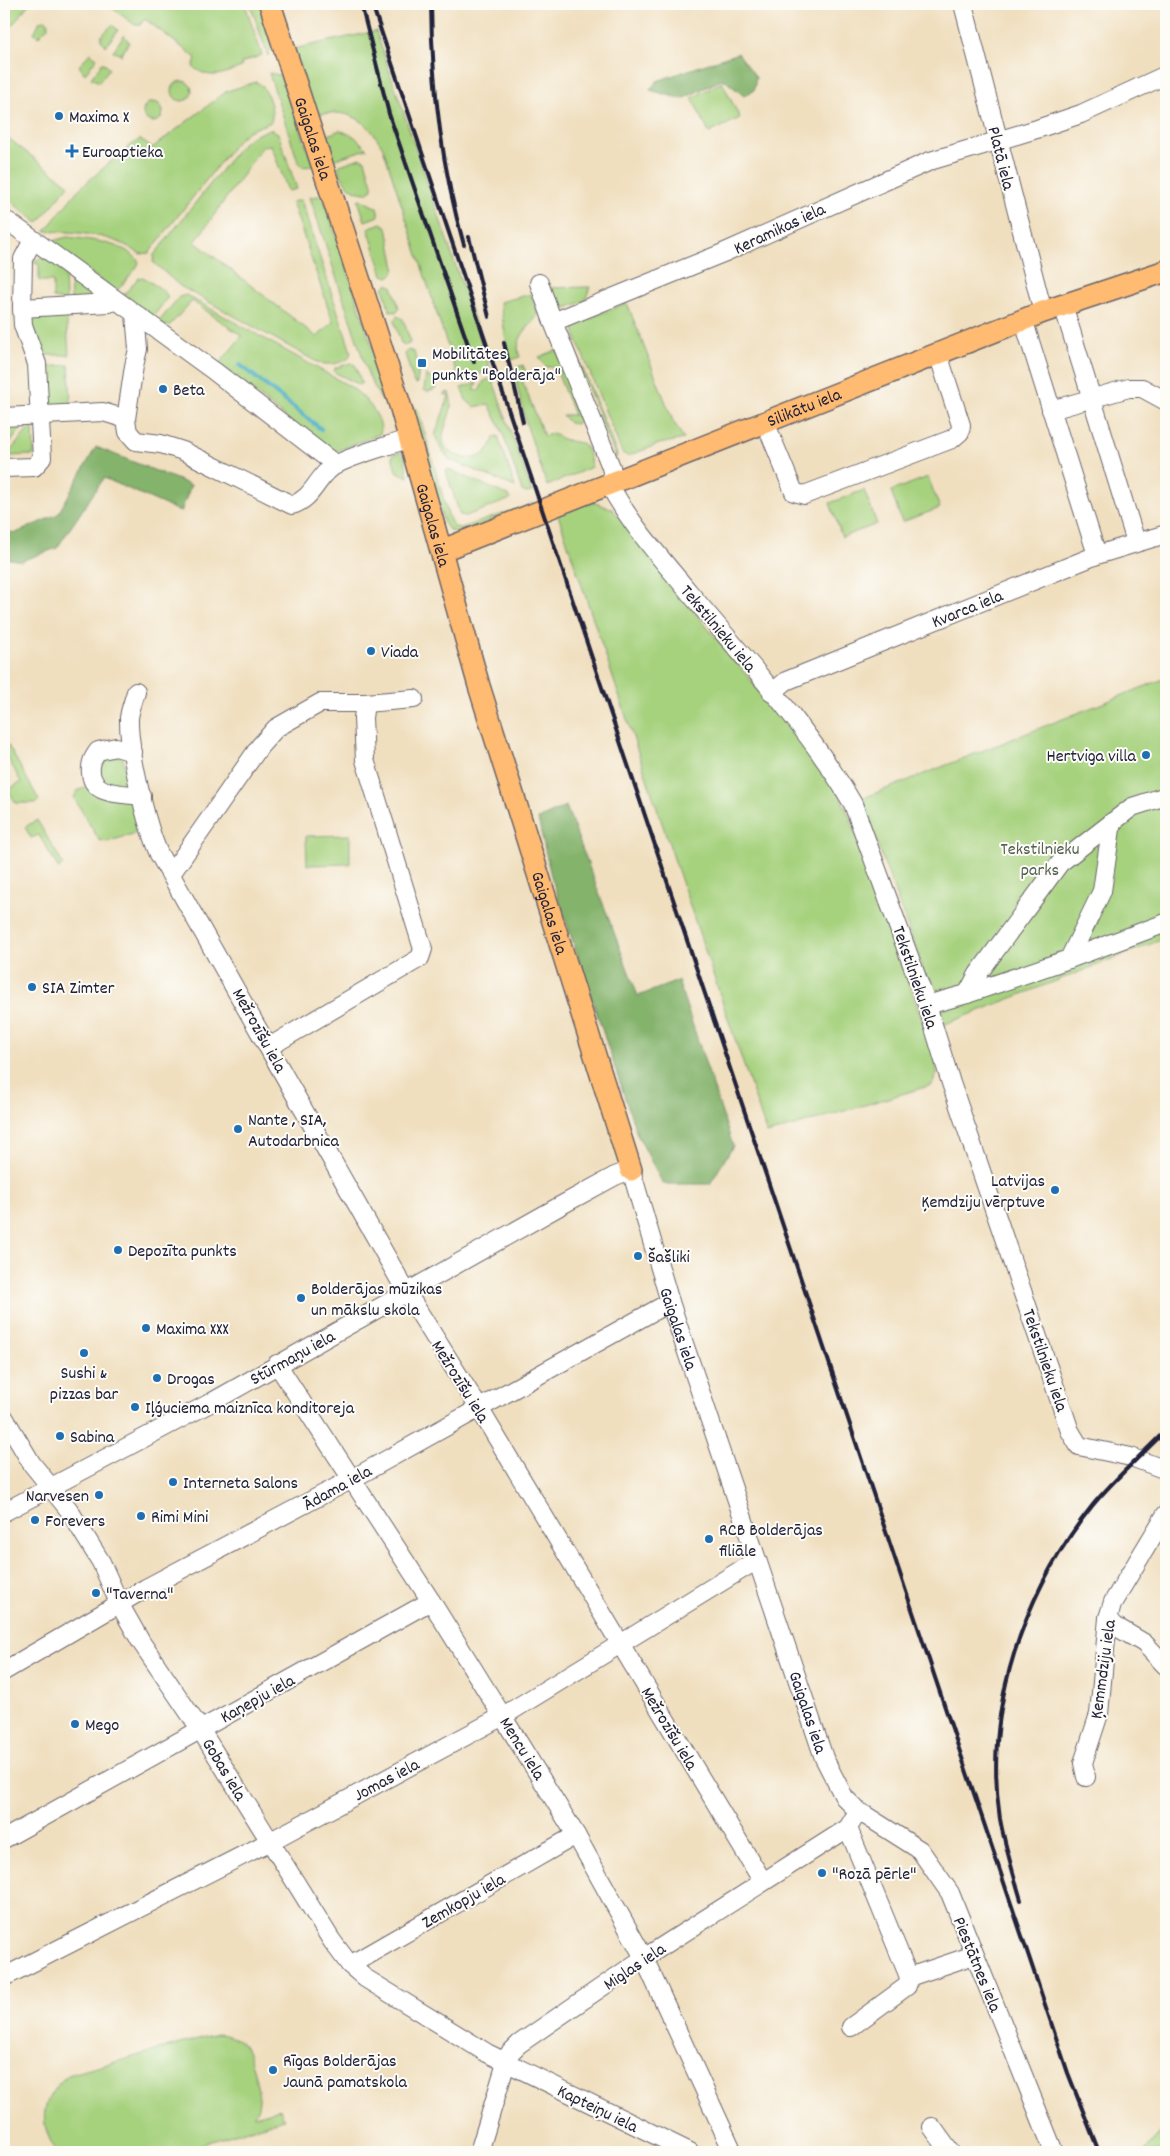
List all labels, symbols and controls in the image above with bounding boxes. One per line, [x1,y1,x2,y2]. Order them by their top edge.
street label: Gaigalas iela [286,94,336,184]
place label: Maxima X [69,106,129,131]
marker: Maxima X [53,110,65,122]
street label: Platā iela [980,124,1020,193]
place label: Euroaptieka [82,141,164,166]
marker: Euroaptieka [66,145,78,157]
street label: Keramikas iela [730,198,830,262]
place label: Mobilitātes punkts "Bolderāja" [432,343,561,389]
marker: Mobilitātes punkts "Bolderāja" [416,357,428,369]
place label: Beta [173,379,205,404]
marker: Beta [157,383,169,395]
street label: Silikātu iela [764,383,846,435]
street label: Gaigalas iela [408,481,455,571]
street label: Tekstilnieku iela [673,581,761,679]
street label: Kvarca iela [929,585,1008,636]
place label: Viada [381,641,419,666]
marker: Viada [365,645,377,657]
place label: Hertviga villa [1046,745,1137,770]
marker: Hertviga villa [1140,749,1152,761]
park label: Tekstilnieku parks [1001,838,1079,884]
street label: Gaigalas iela [523,869,573,959]
street label: Tekstilnieku iela [884,923,943,1033]
place label: SIA Zimter [42,977,115,1002]
marker: SIA Zimter [26,981,38,993]
street label: Mežrozīšu iela [224,984,292,1078]
place label: Nante , SIA, Autodarbnica [248,1109,339,1155]
marker: Nante , SIA, Autodarbnica [232,1123,244,1135]
place label: Latvijas Ķemdziju vērptuve [921,1170,1045,1216]
marker: Latvijas Ķemdziju vērptuve [1049,1184,1061,1196]
place label: Depozīta punkts [128,1240,237,1265]
marker: Depozīta punkts [112,1244,124,1256]
place label: Šašliki [648,1246,690,1271]
marker: Šašliki [632,1250,644,1262]
place label: Bolderājas mūzikas un mākslu skola [311,1278,442,1324]
street label: Gaigalas iela [651,1285,702,1374]
marker: Bolderājas mūzikas un mākslu skola [295,1292,307,1304]
street label: Tekstilnieku iela [1014,1306,1073,1416]
place label: Maxima XXX [156,1318,229,1343]
marker: Maxima XXX [140,1322,152,1334]
street label: Stūrmaņu iela [246,1325,341,1393]
street label: Mežrozīšu iela [424,1336,494,1429]
marker: Sushi & pizzas bar [78,1347,90,1359]
place label: Sushi & pizzas bar [50,1362,118,1408]
place label: Drogas [167,1368,215,1393]
marker: Drogas [151,1372,163,1384]
place label: Iļģuciema maiznīca konditoreja [145,1397,355,1422]
marker: Iļģuciema maiznīca konditoreja [129,1401,141,1413]
place label: Sabina [70,1426,115,1451]
marker: Sabina [54,1430,66,1442]
street label: Ādama iela [299,1460,378,1518]
place label: Interneta Salons [183,1472,298,1497]
marker: Interneta Salons [167,1476,179,1488]
place label: Narvesen [26,1485,89,1510]
marker: Narvesen [93,1489,105,1501]
place label: Rimi Mini [151,1506,208,1531]
place label: Forevers [45,1510,105,1535]
marker: Rimi Mini [135,1510,147,1522]
marker: Forevers [29,1514,41,1526]
place label: RCB Bolderājas filiāle [719,1519,823,1565]
marker: RCB Bolderājas filiāle [703,1533,715,1545]
place label: "Taverna" [106,1583,173,1608]
marker: "Taverna" [90,1587,102,1599]
street label: Ķemmdziju iela [1085,1618,1124,1721]
street label: Gaigalas iela [781,1668,832,1758]
street label: Kaņepju iela [216,1669,301,1731]
street label: Mežrozīšu iela [633,1683,703,1776]
street label: Mencu iela [492,1713,550,1786]
place label: Mego [85,1714,119,1739]
marker: Mego [69,1718,81,1730]
street label: Gobas iela [194,1734,252,1807]
street label: Jomas iela [350,1753,425,1809]
place label: "Rozā pērle" [832,1863,916,1888]
marker: "Rozā pērle" [816,1867,828,1879]
street label: Zemkopju iela [418,1868,511,1936]
street label: Piestātnes iela [945,1913,1006,2017]
street label: Miglas iela [599,1938,672,1998]
place label: Rīgas Bolderājas Jaunā pamatskola [283,2050,408,2096]
marker: Rīgas Bolderājas Jaunā pamatskola [267,2064,279,2076]
street label: Kapteiņu iela [552,2080,642,2141]

